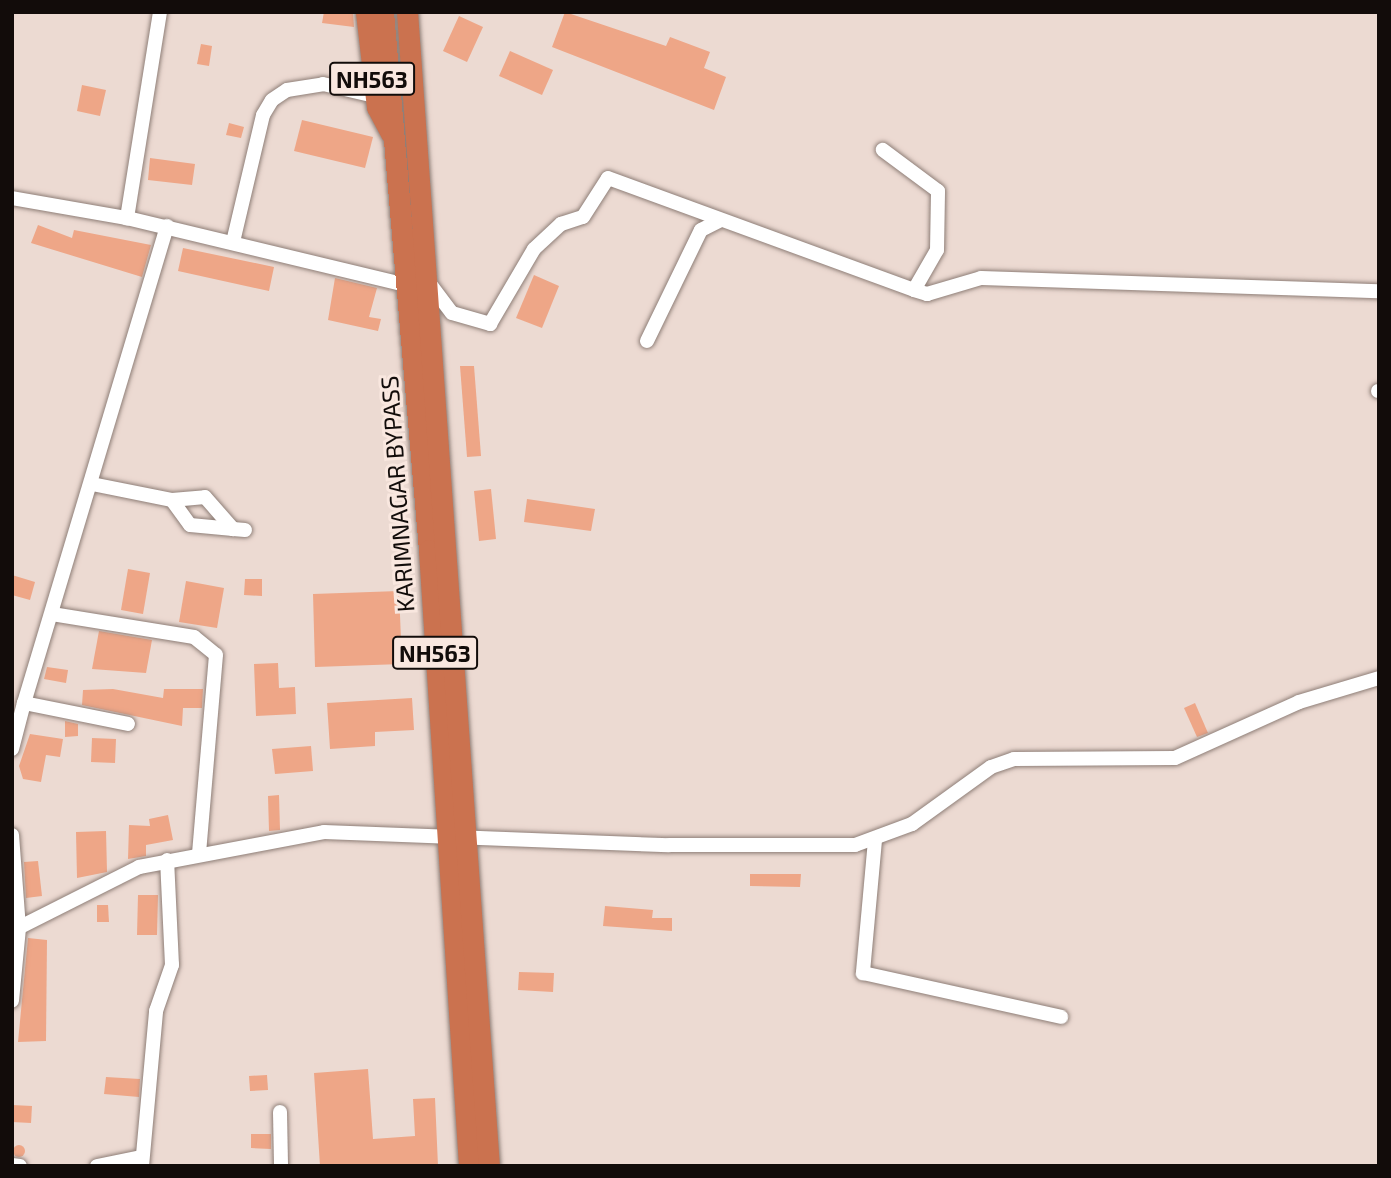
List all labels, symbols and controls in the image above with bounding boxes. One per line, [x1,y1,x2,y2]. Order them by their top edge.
road number: NH563 [328,60,416,99]
street label: KARIMNAGAR BYPASS [374,375,420,613]
road number: NH563 [391,634,479,673]

